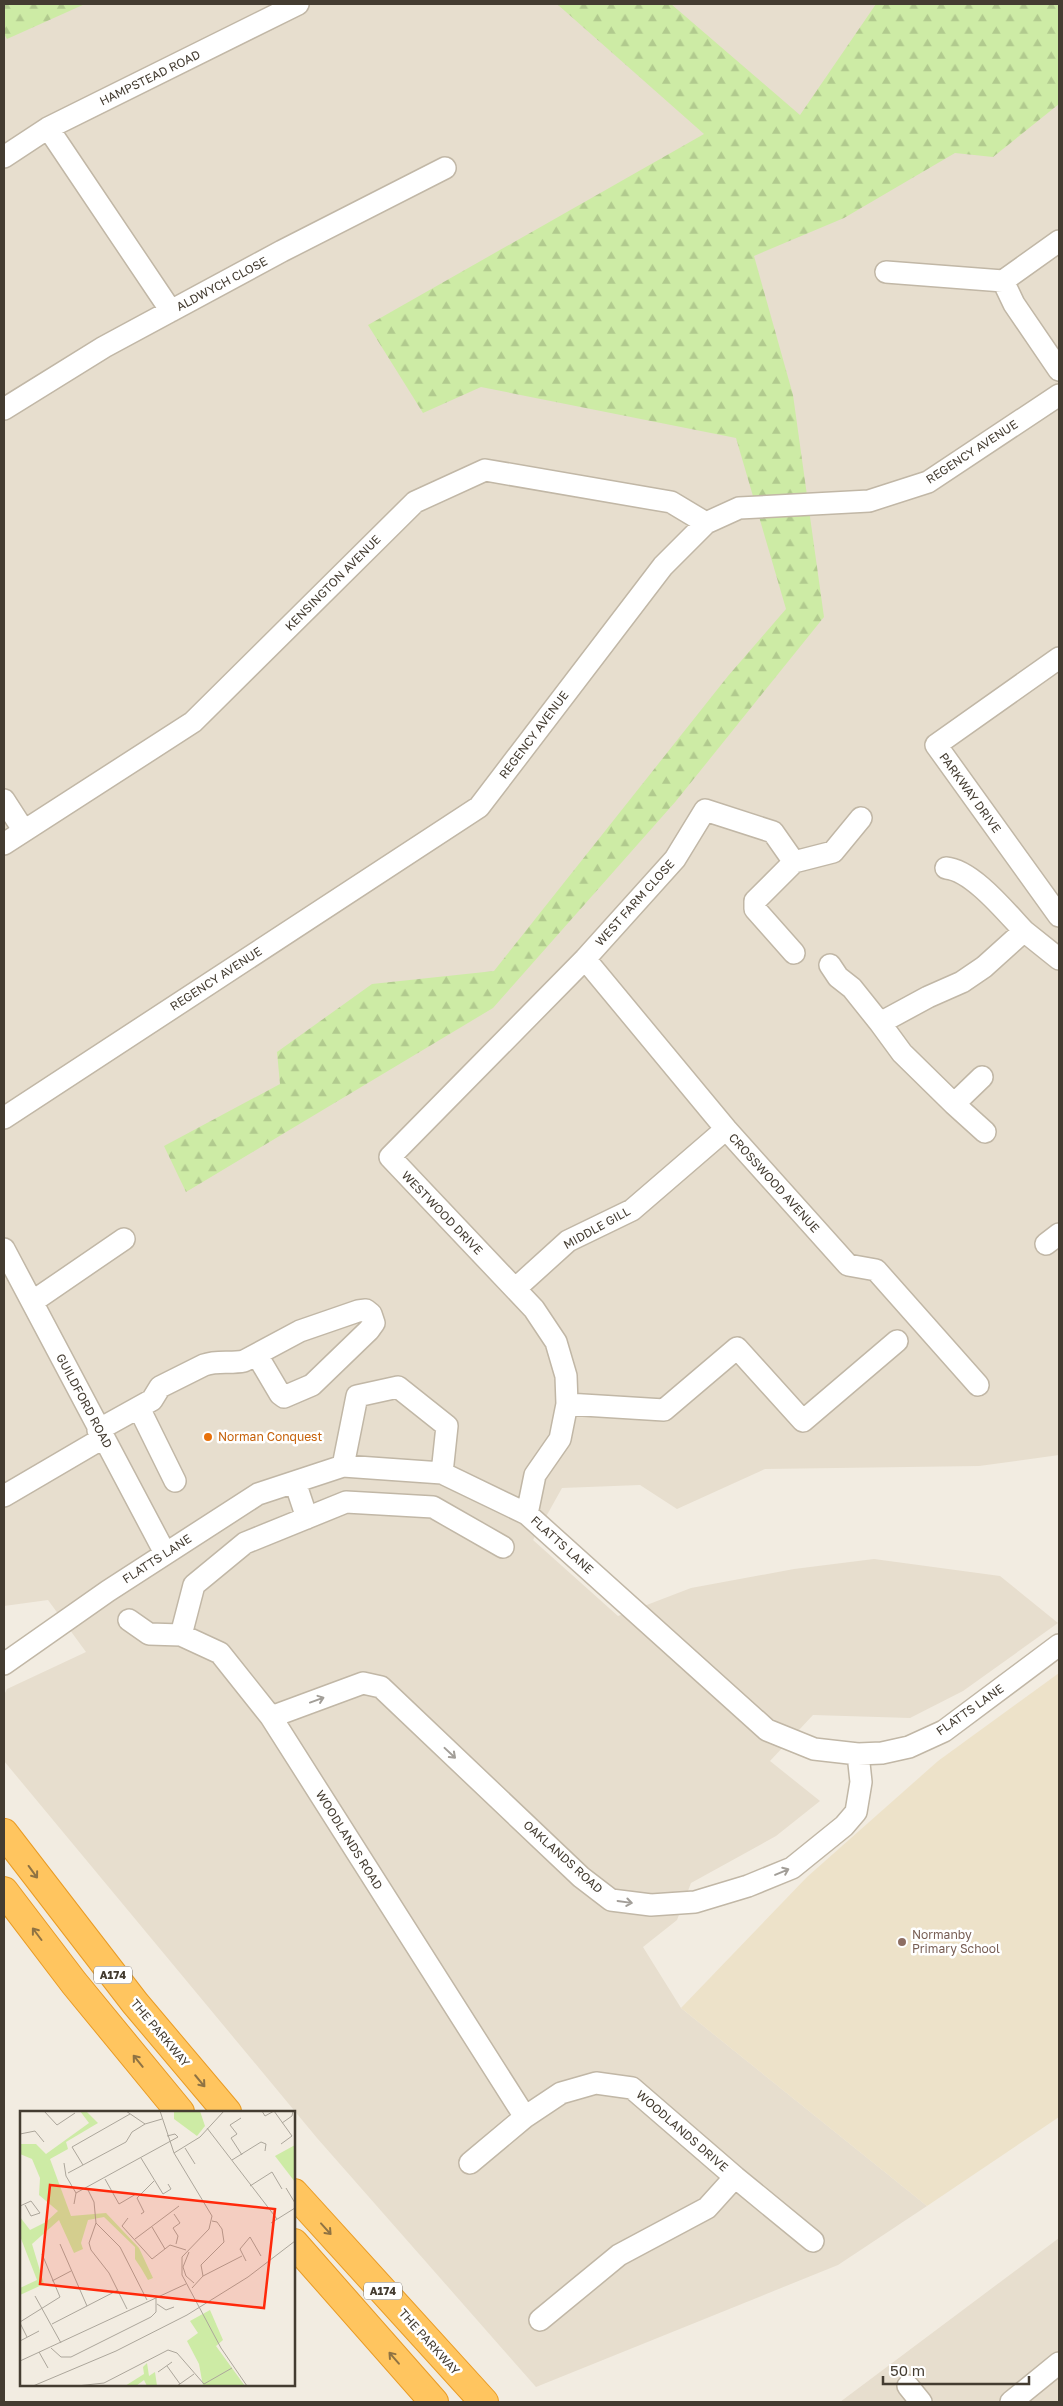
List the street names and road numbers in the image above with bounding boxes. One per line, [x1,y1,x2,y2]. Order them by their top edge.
street label: HAMPSTEAD ROAD [97,47,203,108]
street label: ALDWYCH CLOSE [174,253,270,314]
street label: REGENCY AVENUE [923,416,1020,487]
street label: KENSINGTON AVENUE [282,532,384,634]
street label: REGENCY AVENUE [496,688,572,782]
street label: PARKWAY DRIVE [936,750,1005,836]
street label: WEST FARM CLOSE [592,856,677,949]
street label: REGENCY AVENUE [167,943,264,1014]
street label: CROSSWOOD AVENUE [726,1130,823,1235]
street label: WESTWOOD DRIVE [399,1168,486,1258]
street label: MIDDLE GILL [561,1203,633,1252]
street label: GUILDFORD ROAD [53,1351,116,1451]
street label: FLATTS LANE [528,1513,597,1577]
street label: FLATTS LANE [120,1531,194,1586]
street label: FLATTS LANE [933,1681,1006,1738]
street label: WOODLANDS ROAD [313,1787,386,1892]
street label: OAKLANDS ROAD [521,1817,606,1896]
road number: A174 [94,1966,132,1984]
street label: THE PARKWAY [128,1996,193,2070]
street label: WOODLANDS DRIVE [633,2087,731,2175]
road number: A174 [364,2282,402,2300]
street label: THE PARKWAY [396,2306,463,2378]

